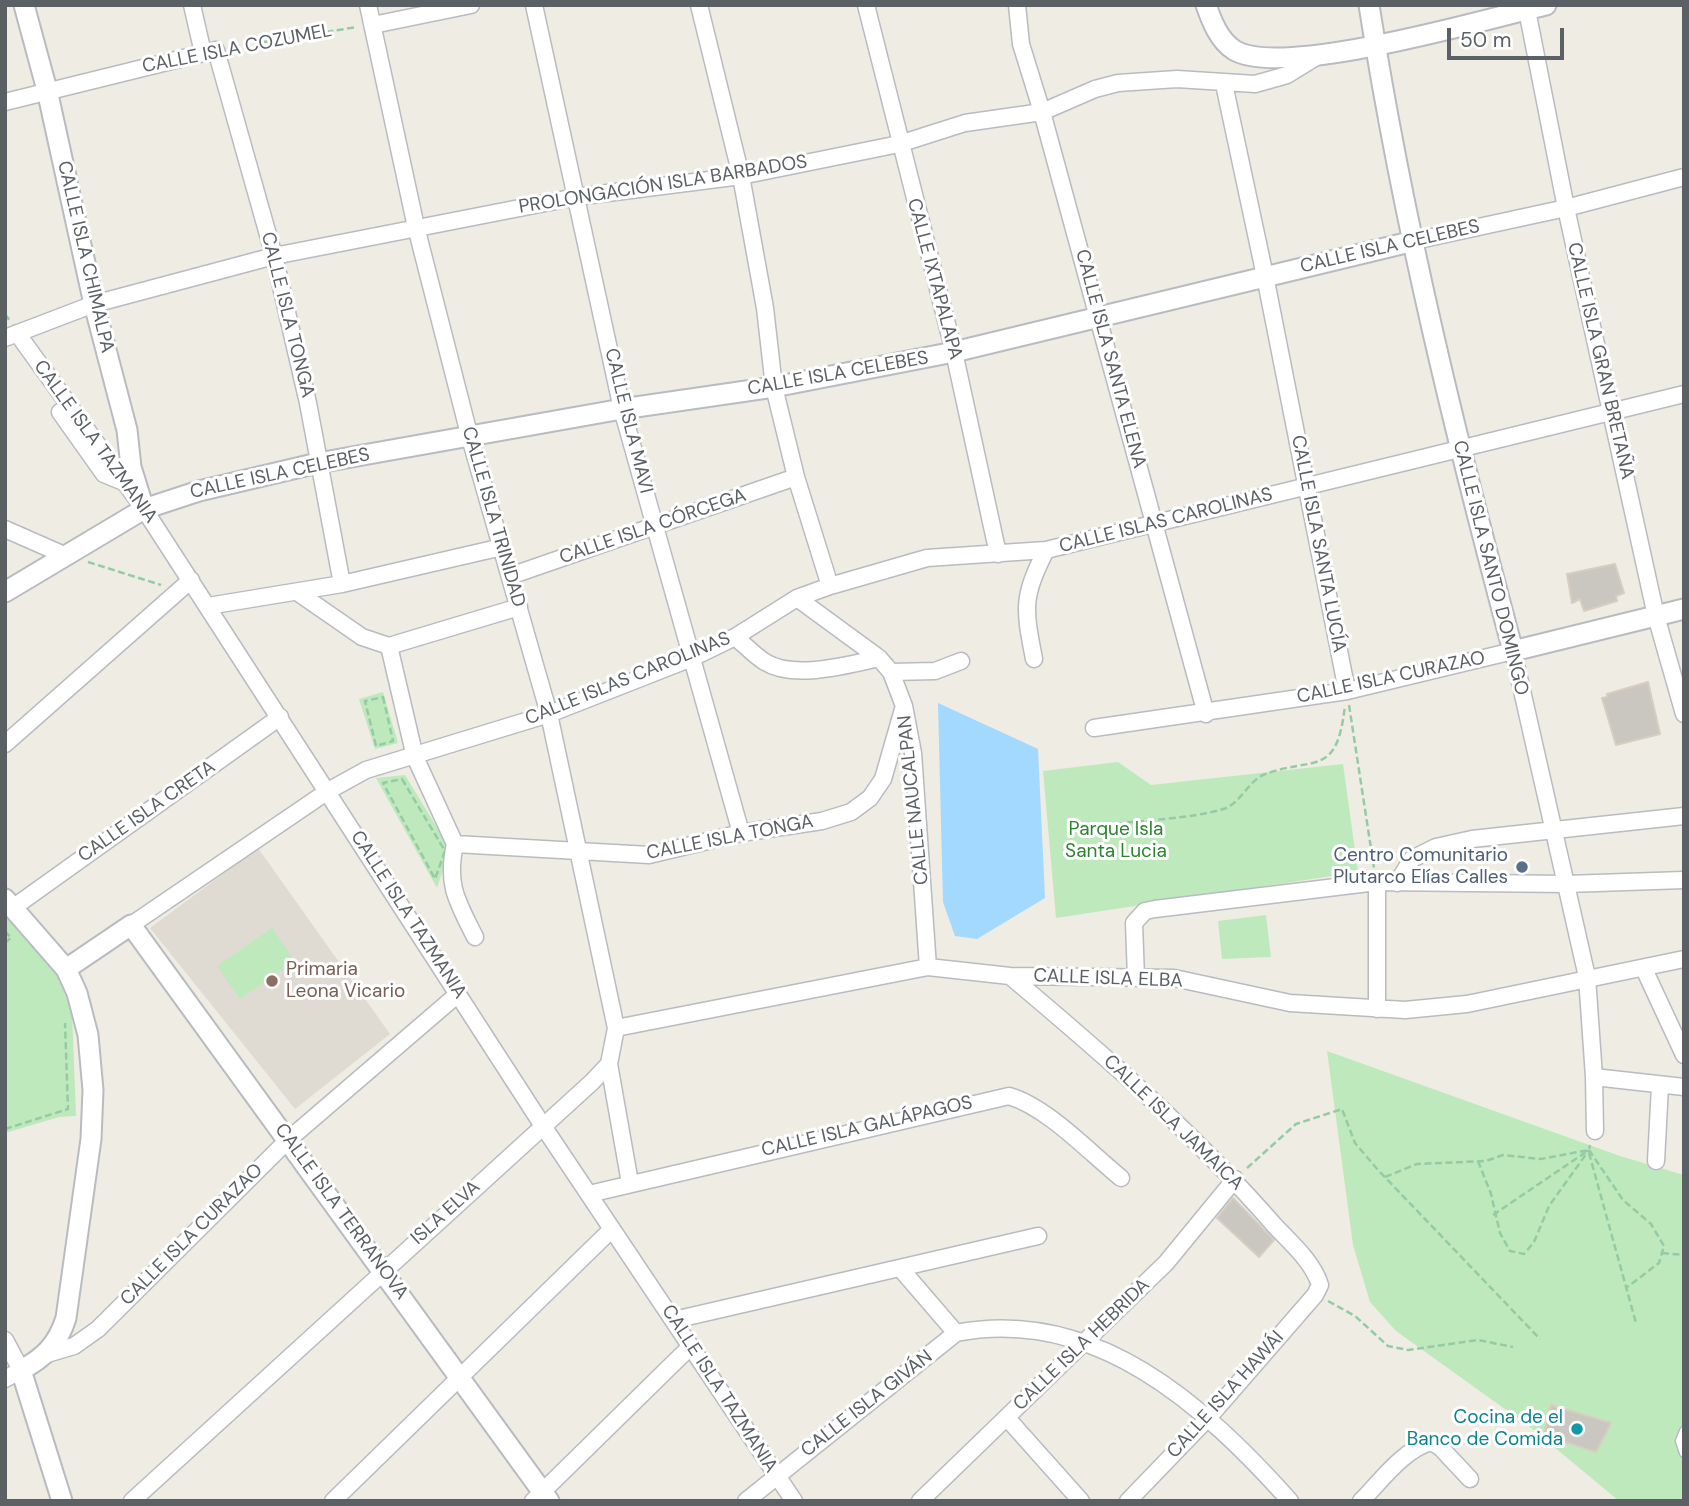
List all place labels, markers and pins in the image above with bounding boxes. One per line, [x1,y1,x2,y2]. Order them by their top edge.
place label: Centro Comunitario Plutarco Elías Calles [1333,845,1508,889]
marker: Centro Comunitario Plutarco Elías Calles [1514,859,1530,875]
place label: Primaria Leona Vicario [286,959,405,1003]
marker: Primaria Leona Vicario [264,973,280,989]
place label: Cocina de el Banco de Comida [1407,1407,1563,1451]
marker: Cocina de el Banco de Comida [1569,1421,1585,1437]

